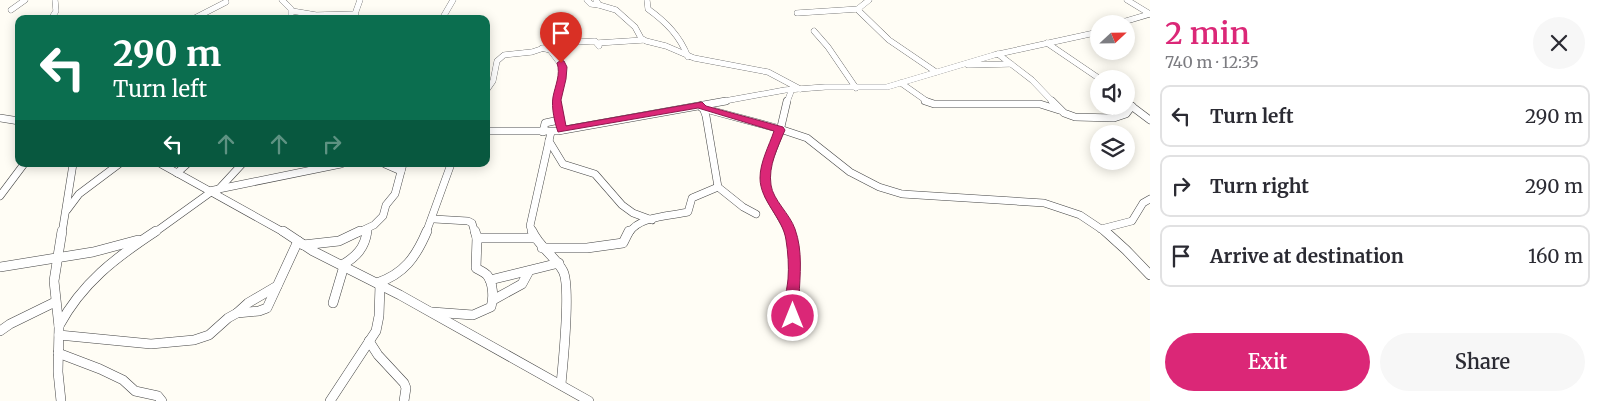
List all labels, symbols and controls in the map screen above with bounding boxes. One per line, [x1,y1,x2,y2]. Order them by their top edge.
pin [540,12,582,63]
text: 2 min [1165,14,1250,52]
north arrow [1090,15,1135,60]
map controls [1090,15,1135,170]
button: close [1533,17,1585,69]
icon: arrive [547,19,575,47]
text: 290 m [113,32,221,76]
icon: left [30,35,95,100]
text: 740 m · 12:35 [1165,52,1259,72]
button: sound [1090,70,1135,115]
text: Turn left [113,75,207,103]
icon: left [1167,102,1195,130]
text: Turn left [1210,104,1294,128]
text: 290 m [1525,104,1583,128]
button: layers [1090,125,1135,170]
icon: left [159,130,187,158]
icon: ahead [212,130,240,158]
icon: ahead [265,130,293,158]
icon: right [318,130,346,158]
icon: right [1167,172,1195,200]
text: Turn right [1210,174,1309,198]
text: 290 m [1525,174,1583,198]
icon: arrive [1167,242,1195,270]
text: Arrive at destination [1210,244,1404,268]
text: 160 m [1528,244,1583,268]
position arrow [766,289,818,341]
button: Exit [1165,333,1370,391]
button: Share [1380,333,1585,391]

